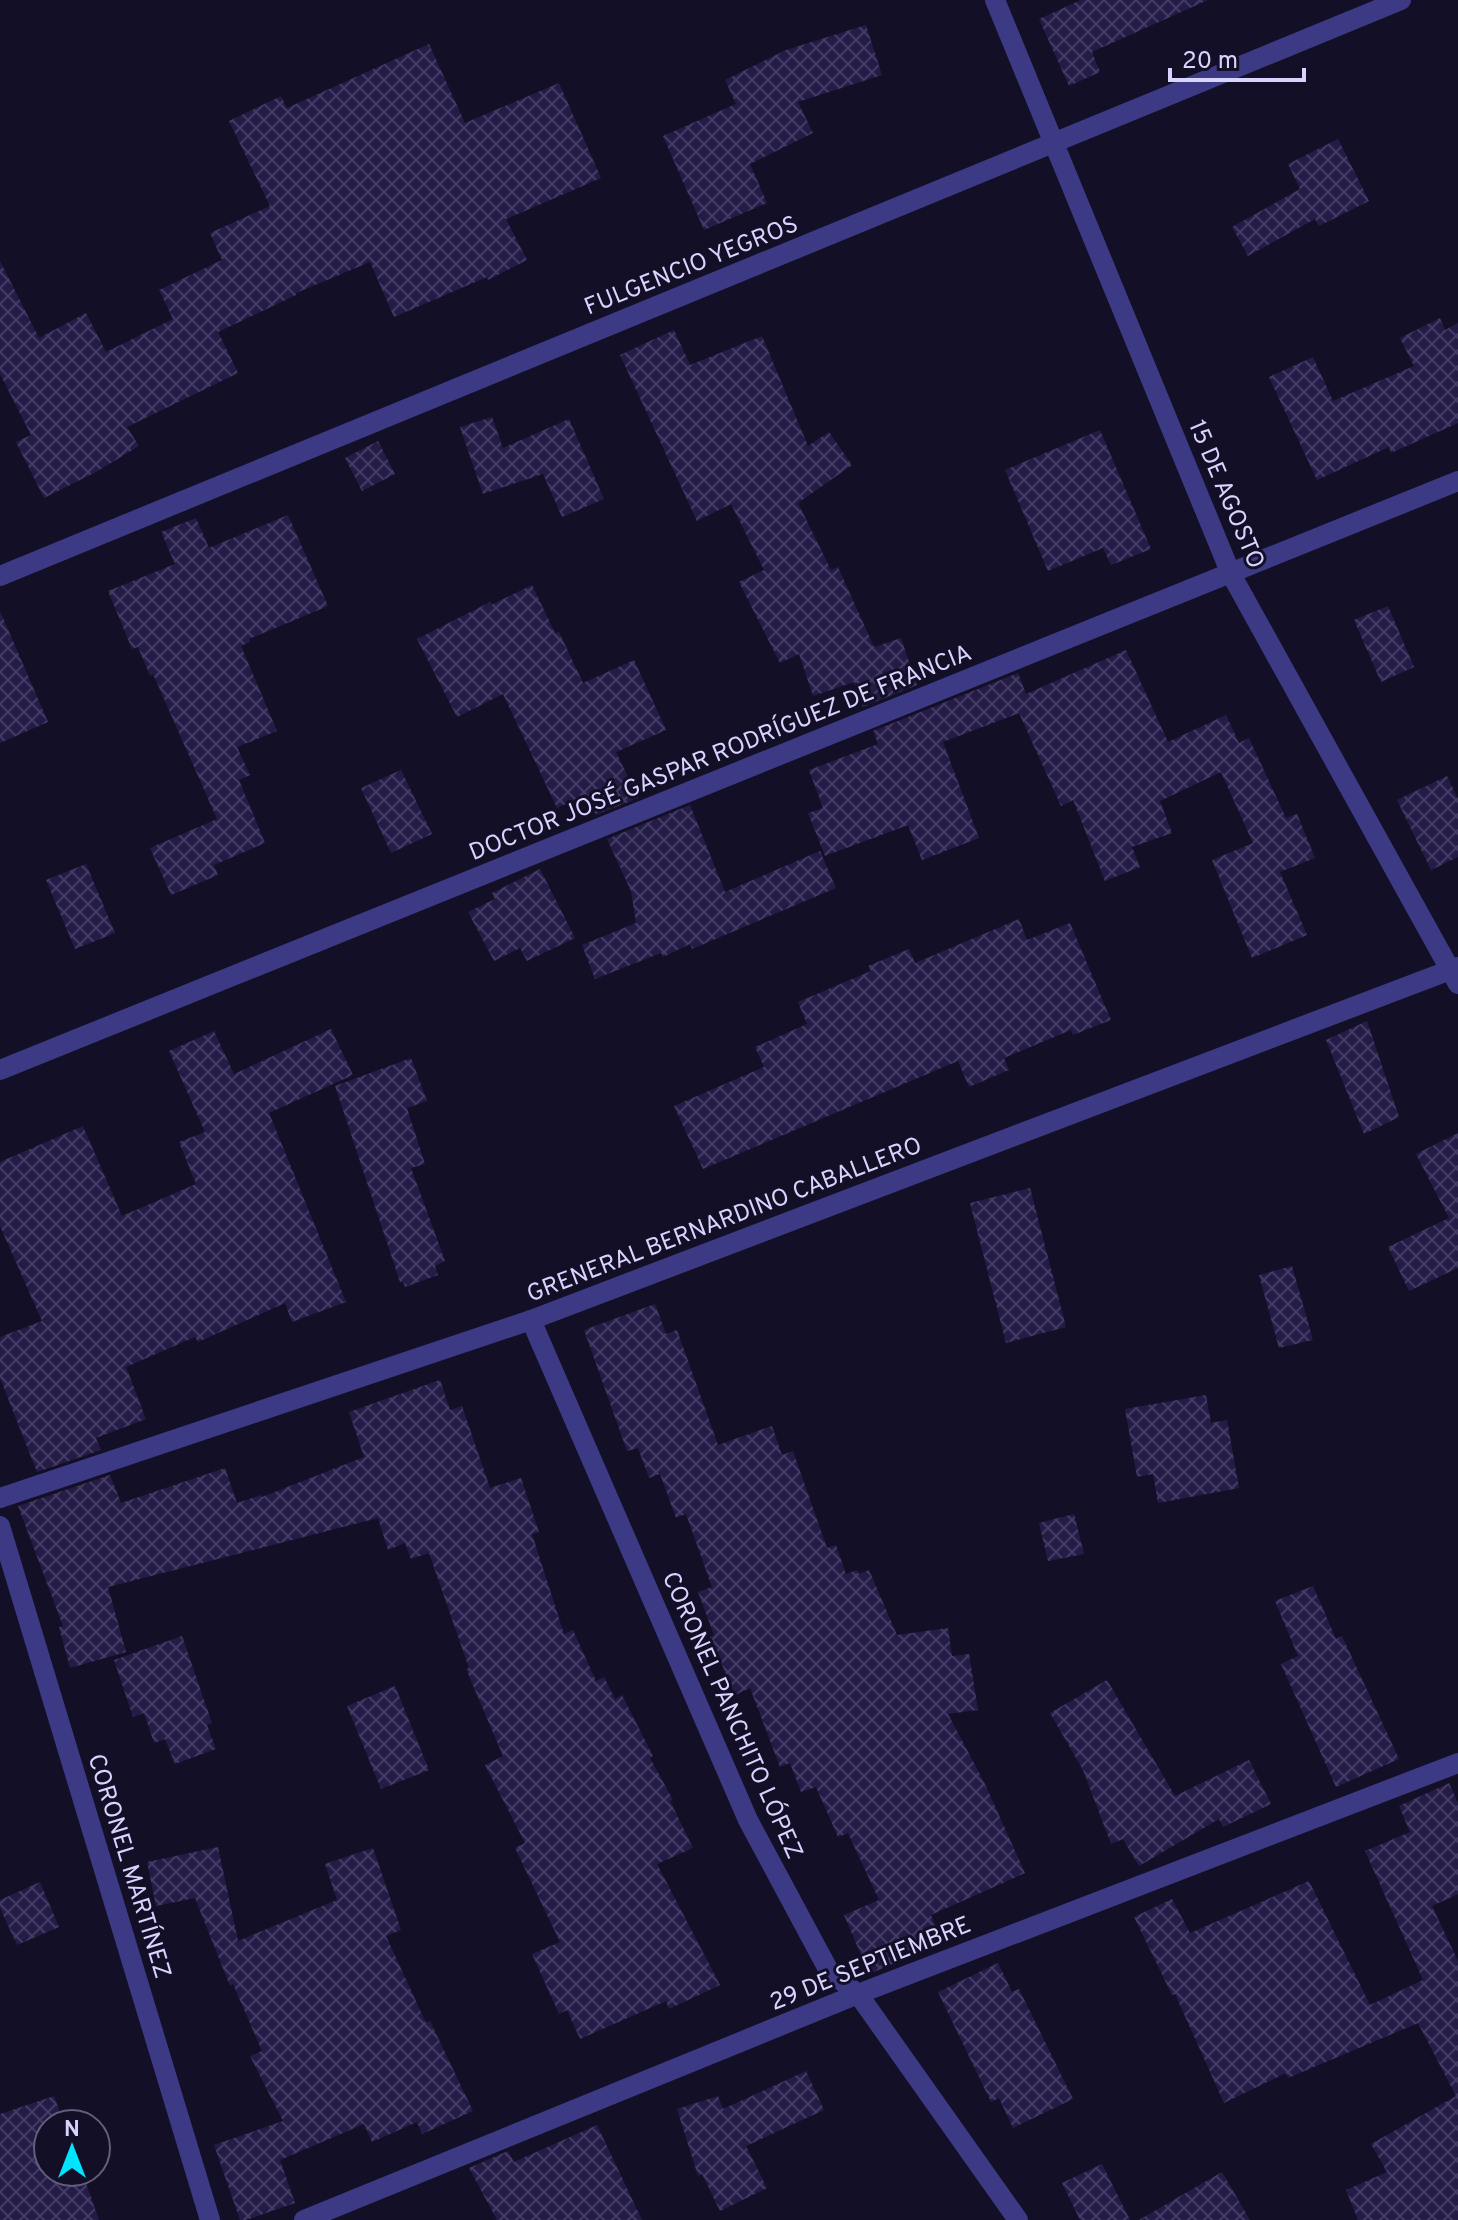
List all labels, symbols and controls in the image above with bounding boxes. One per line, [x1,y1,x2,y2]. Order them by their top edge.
scale bar [1170,32,1304,82]
text: 20 m [1182,47,1238,77]
street label: FULGENCIO YEGROS [580,210,803,323]
street label: 15 DE AGOSTO [1180,416,1270,574]
street label: DOCTOR JOSÉ GASPAR RODRÍGUEZ DE FRANCIA [464,637,976,869]
street label: GRENERAL BERNARDINO CABALLERO [523,1131,927,1310]
street label: CORONEL PANCHITO LÓPEZ [654,1567,810,1864]
street label: CORONEL MARTÍNEZ [80,1750,178,1982]
street label: 29 DE SEPTIEMBRE [766,1911,976,2019]
north arrow [32,2108,112,2188]
text: N [64,2117,80,2144]

